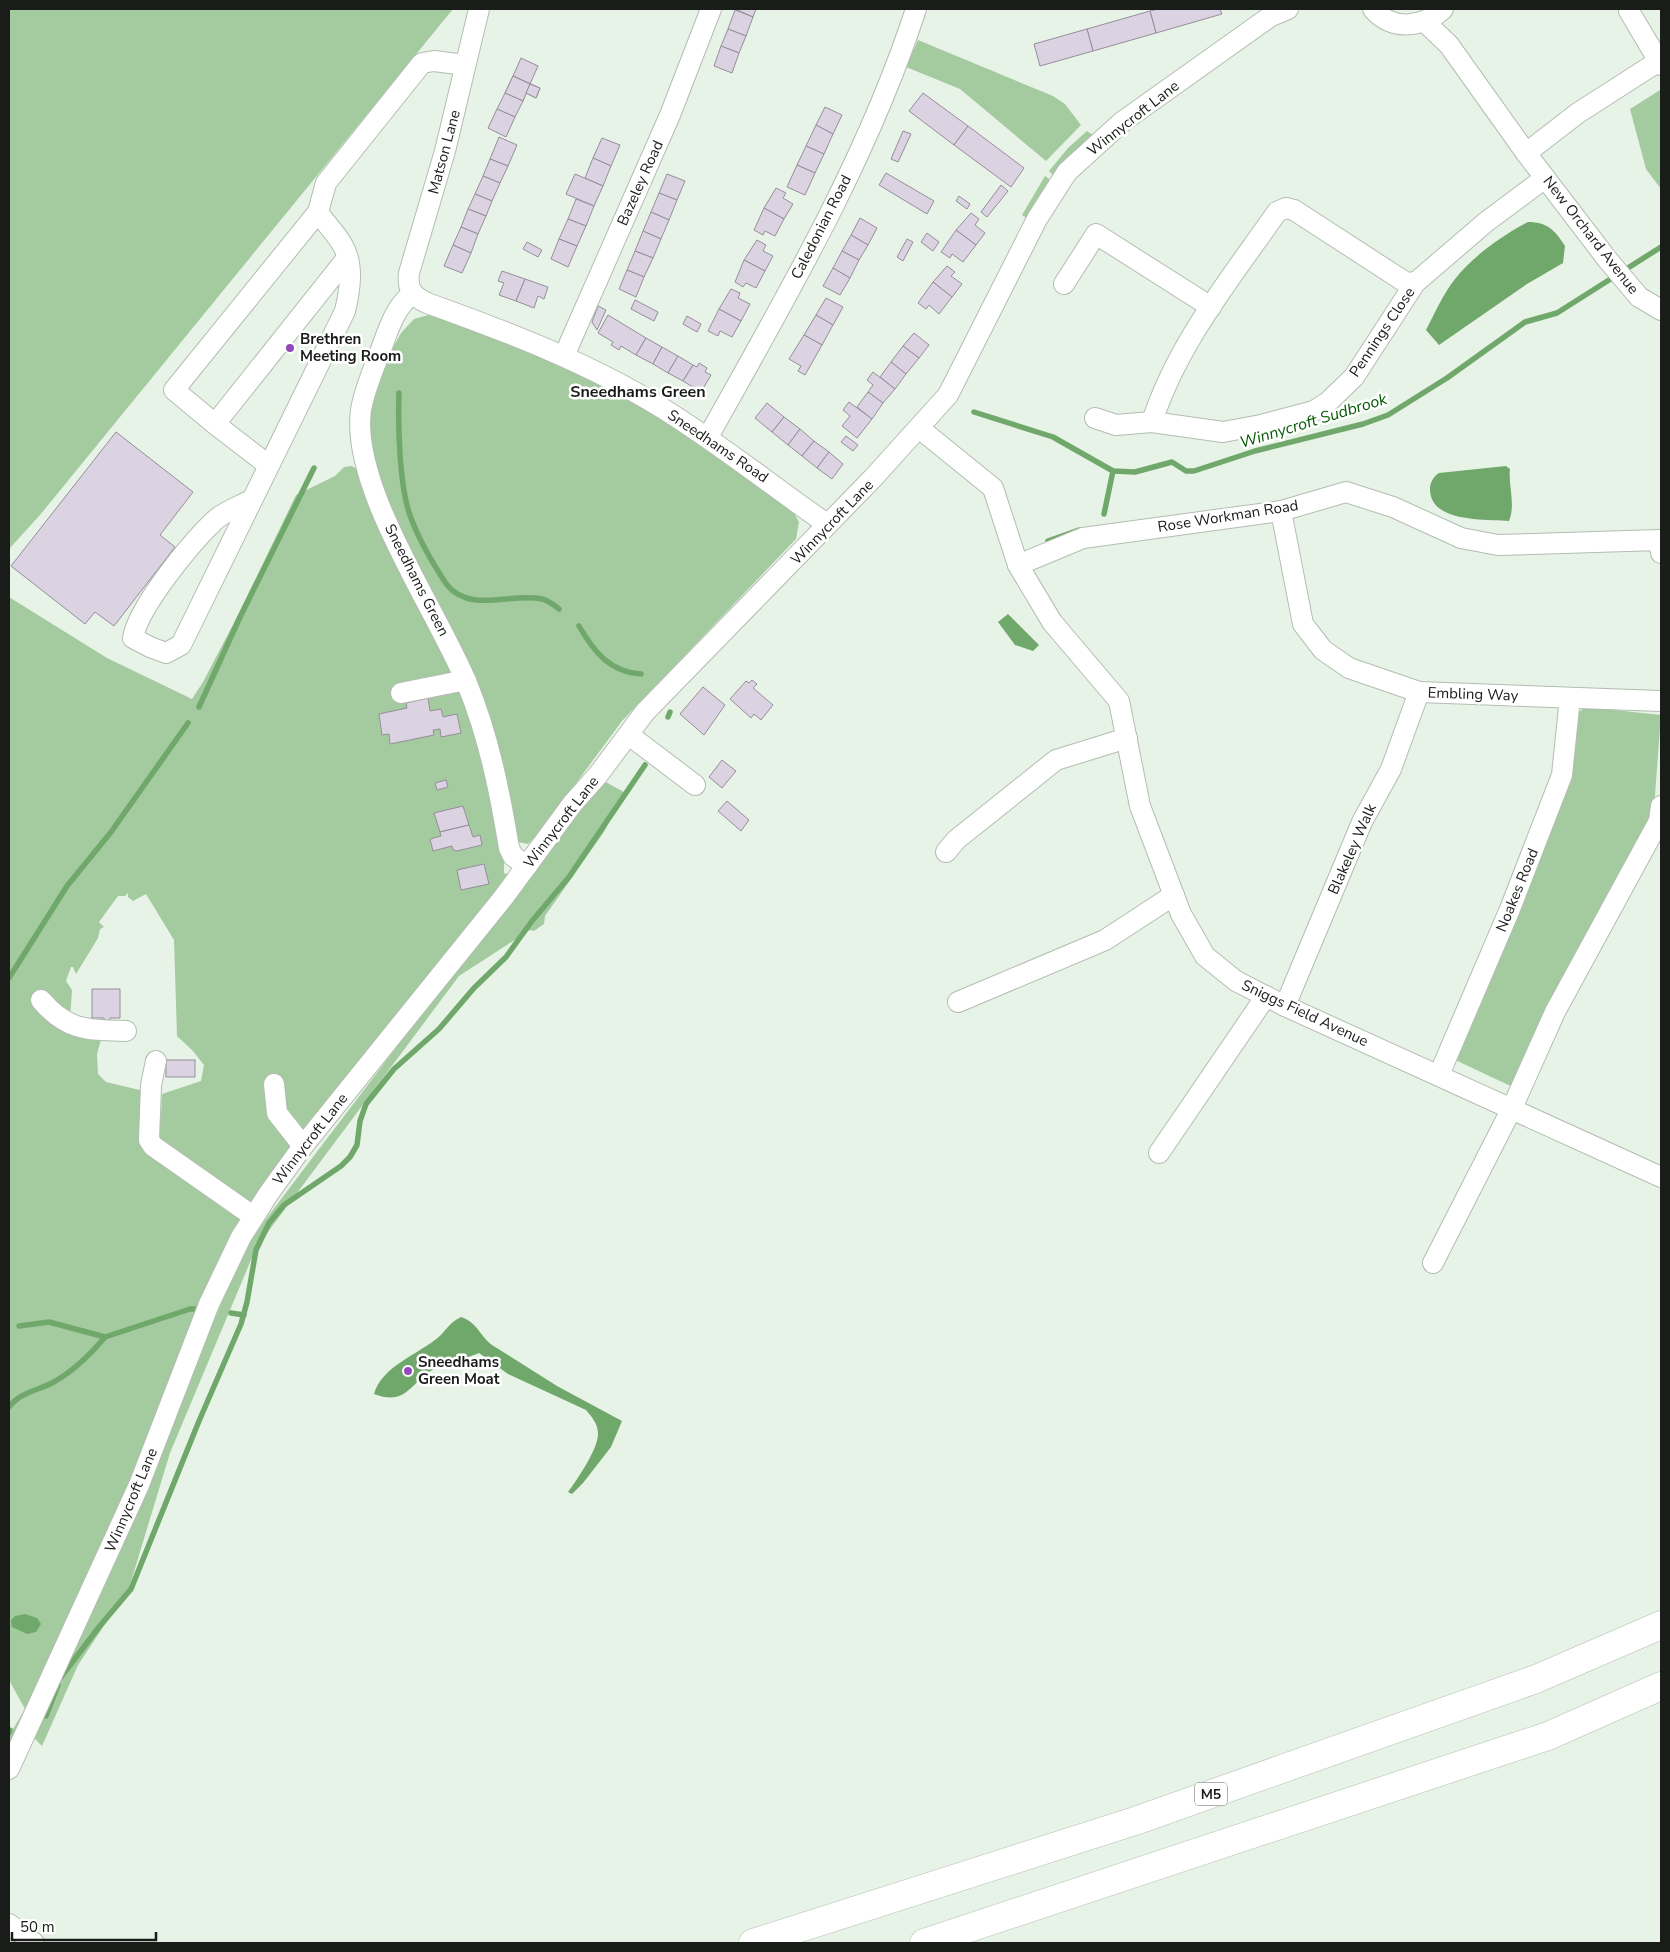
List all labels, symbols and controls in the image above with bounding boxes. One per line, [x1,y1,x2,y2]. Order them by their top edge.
street label: Winnycroft Lane [1083,76,1183,160]
street label: Matson Lane [423,108,465,196]
street label: Bazeley Road [612,137,668,229]
street label: Caledonian Road [786,171,856,283]
street label: New Orchard Avenue [1539,172,1643,298]
street label: Pennings Close [1345,283,1419,381]
place label: Brethren Meeting Room [300,329,401,366]
marker: Brethren Meeting Room [284,342,296,354]
district label: Sneedhams Green [570,381,706,403]
water label: Winnycroft Sudbrook [1237,388,1391,454]
street label: Sneedhams Road [664,405,772,487]
street label: Winnycroft Lane [786,475,878,569]
street label: Rose Workman Road [1156,495,1300,537]
street label: Sneedhams Green [380,520,454,640]
street label: Embling Way [1427,682,1519,706]
street label: Winnycroft Lane [519,772,603,872]
street label: Blakeley Walk [1323,800,1381,897]
street label: Noakes Road [1491,845,1543,935]
street label: Sniggs Field Avenue [1238,975,1372,1051]
street label: Winnycroft Lane [268,1089,352,1189]
place label: Sneedhams Green Moat [418,1352,500,1389]
marker: Sneedhams Green Moat [402,1365,414,1377]
street label: Winnycroft Lane [100,1445,162,1555]
road number: M5 [1195,1782,1227,1806]
scale bar [12,1910,156,1942]
text: 50 m [20,1917,55,1937]

